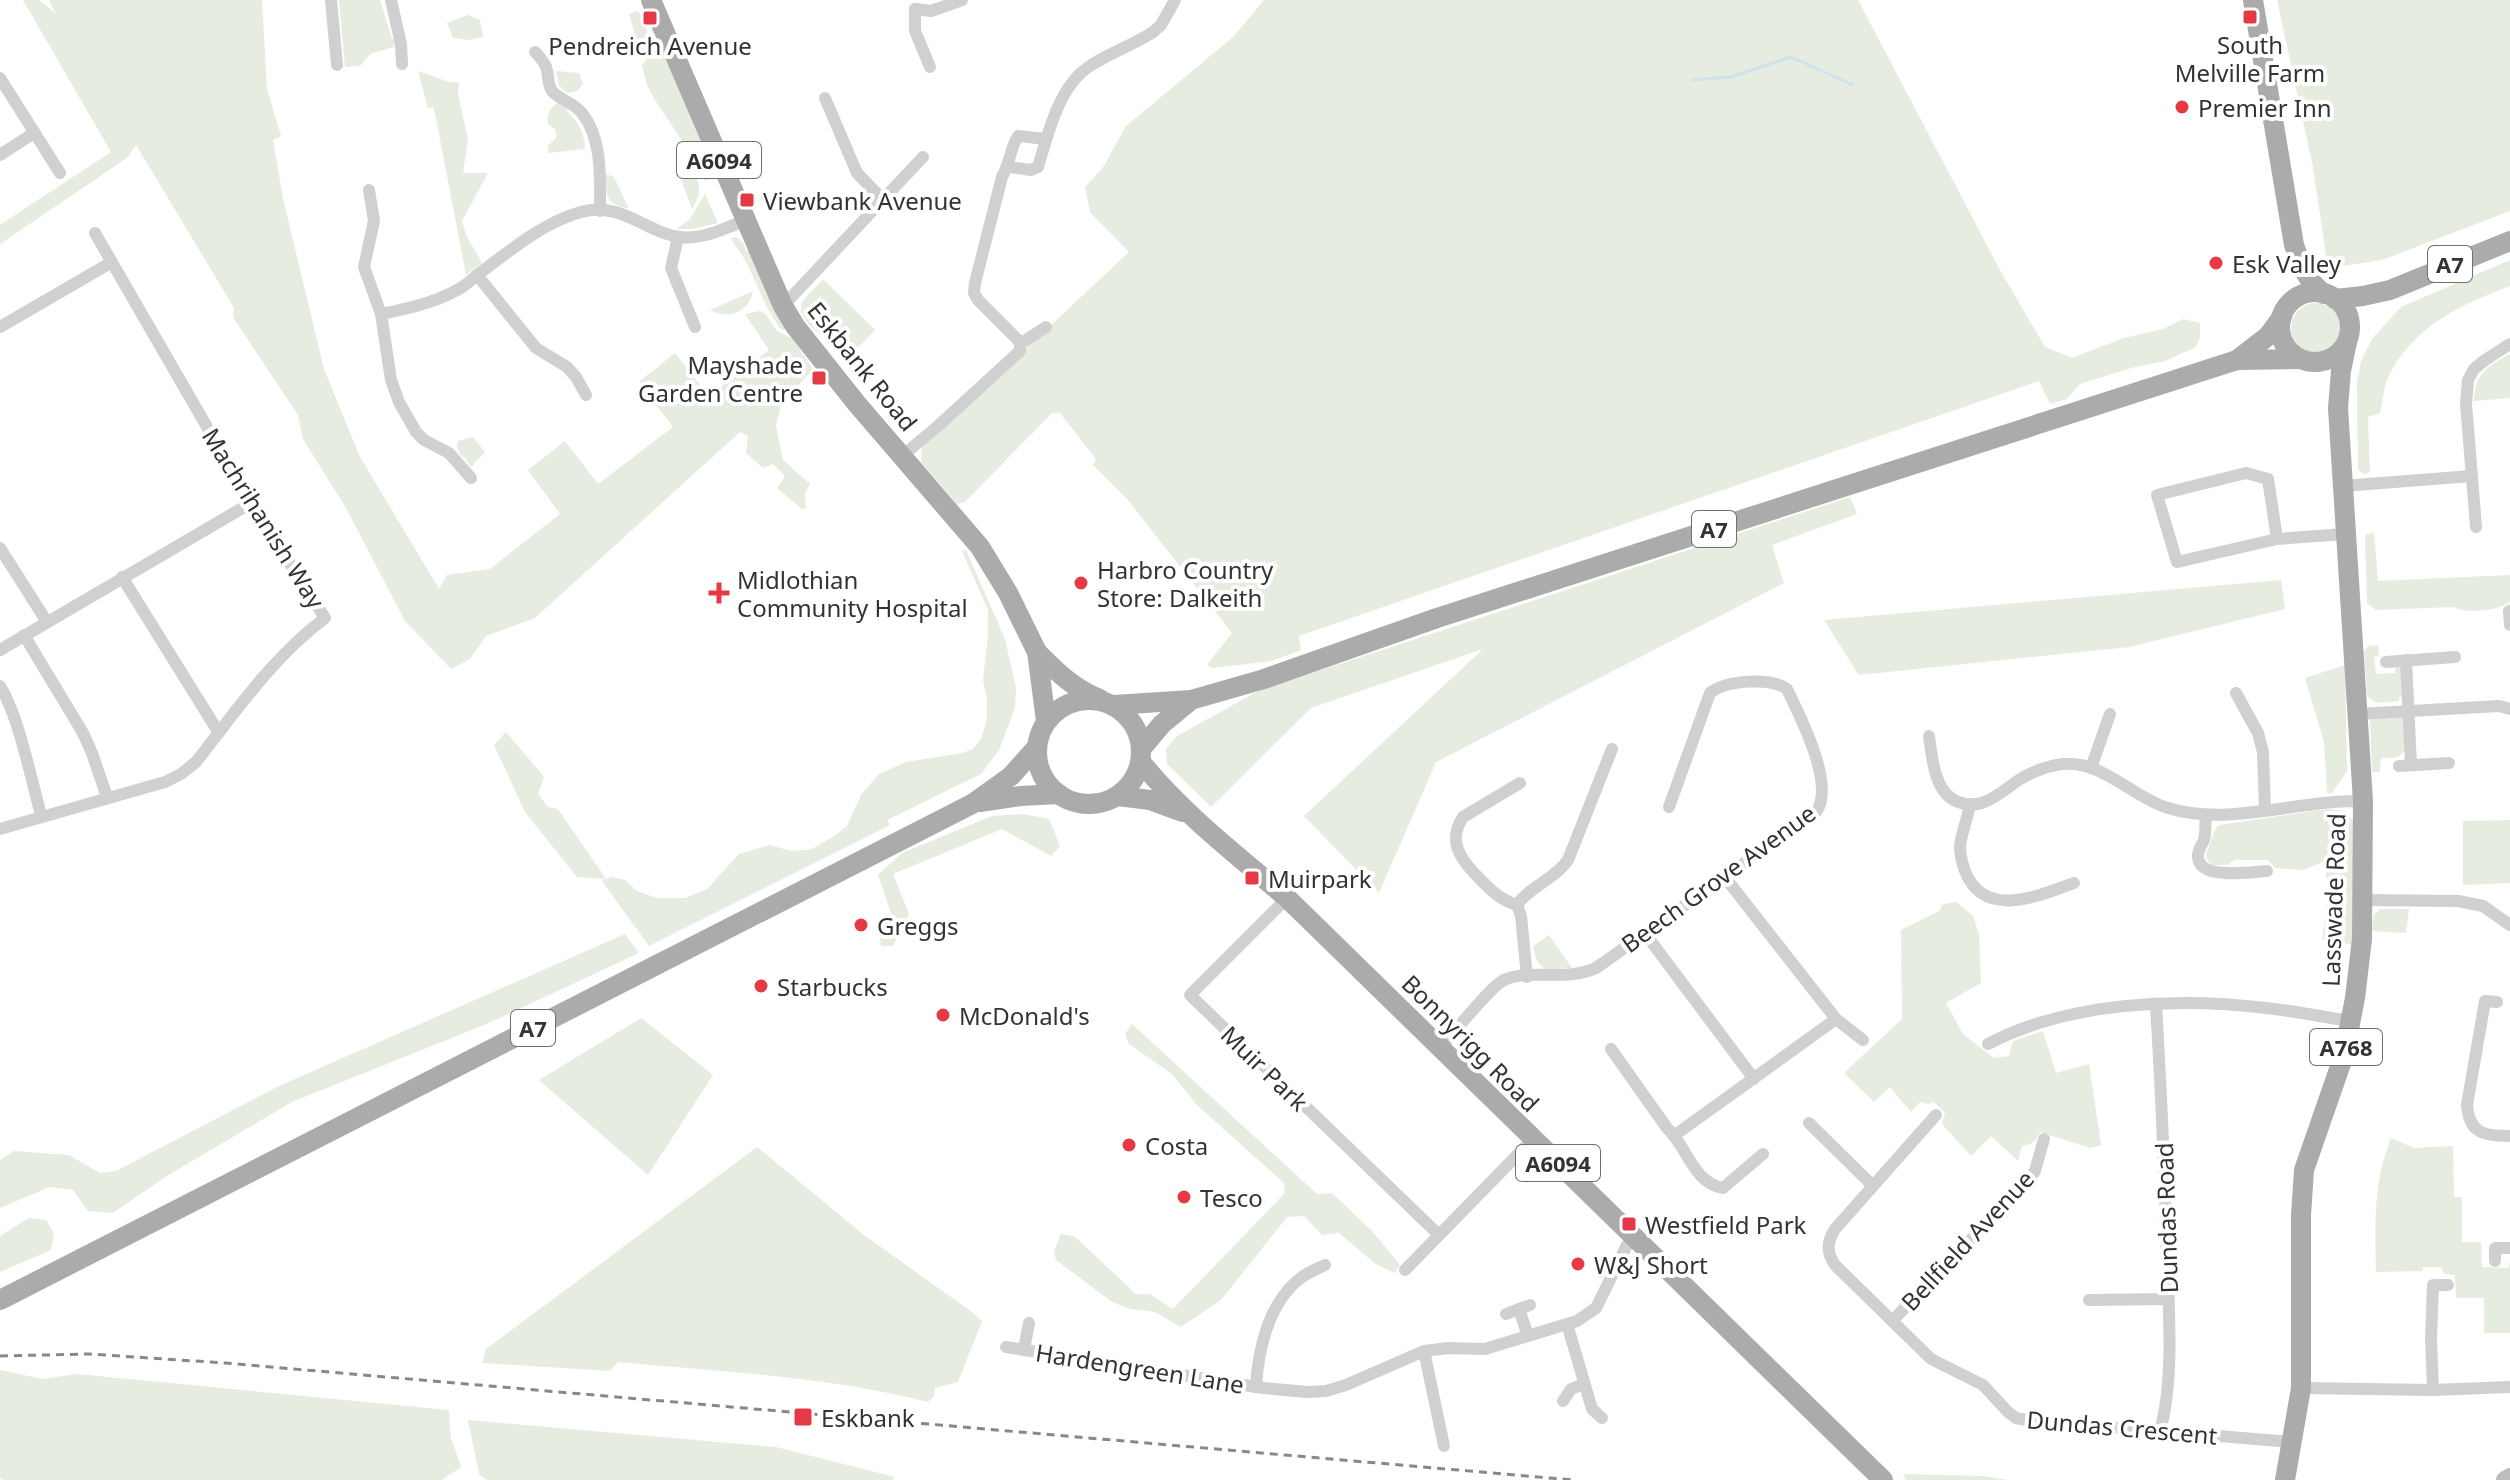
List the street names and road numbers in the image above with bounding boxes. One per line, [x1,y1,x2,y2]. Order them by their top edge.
road number: A6094 [677,142,761,178]
road number: A7 [2428,246,2472,282]
street label: Eskbank Road [801,294,925,438]
street label: Machrihanish Way [195,421,333,615]
road number: A7 [1692,511,1736,547]
street label: Beech Grove Avenue [1614,796,1822,960]
street label: Lasswade Road [2313,813,2353,987]
street label: Bonnyrigg Road [1395,967,1547,1119]
road number: A7 [511,1010,555,1046]
street label: Muir Park [1214,1018,1316,1118]
road number: A768 [2310,1029,2382,1065]
street label: Dundas Road [2147,1142,2185,1294]
road number: A6094 [1516,1145,1600,1181]
street label: Bellfield Avenue [1893,1163,2041,1317]
street label: Hardengreen Lane [1033,1335,1247,1401]
street label: Dundas Crescent [2025,1402,2219,1452]

